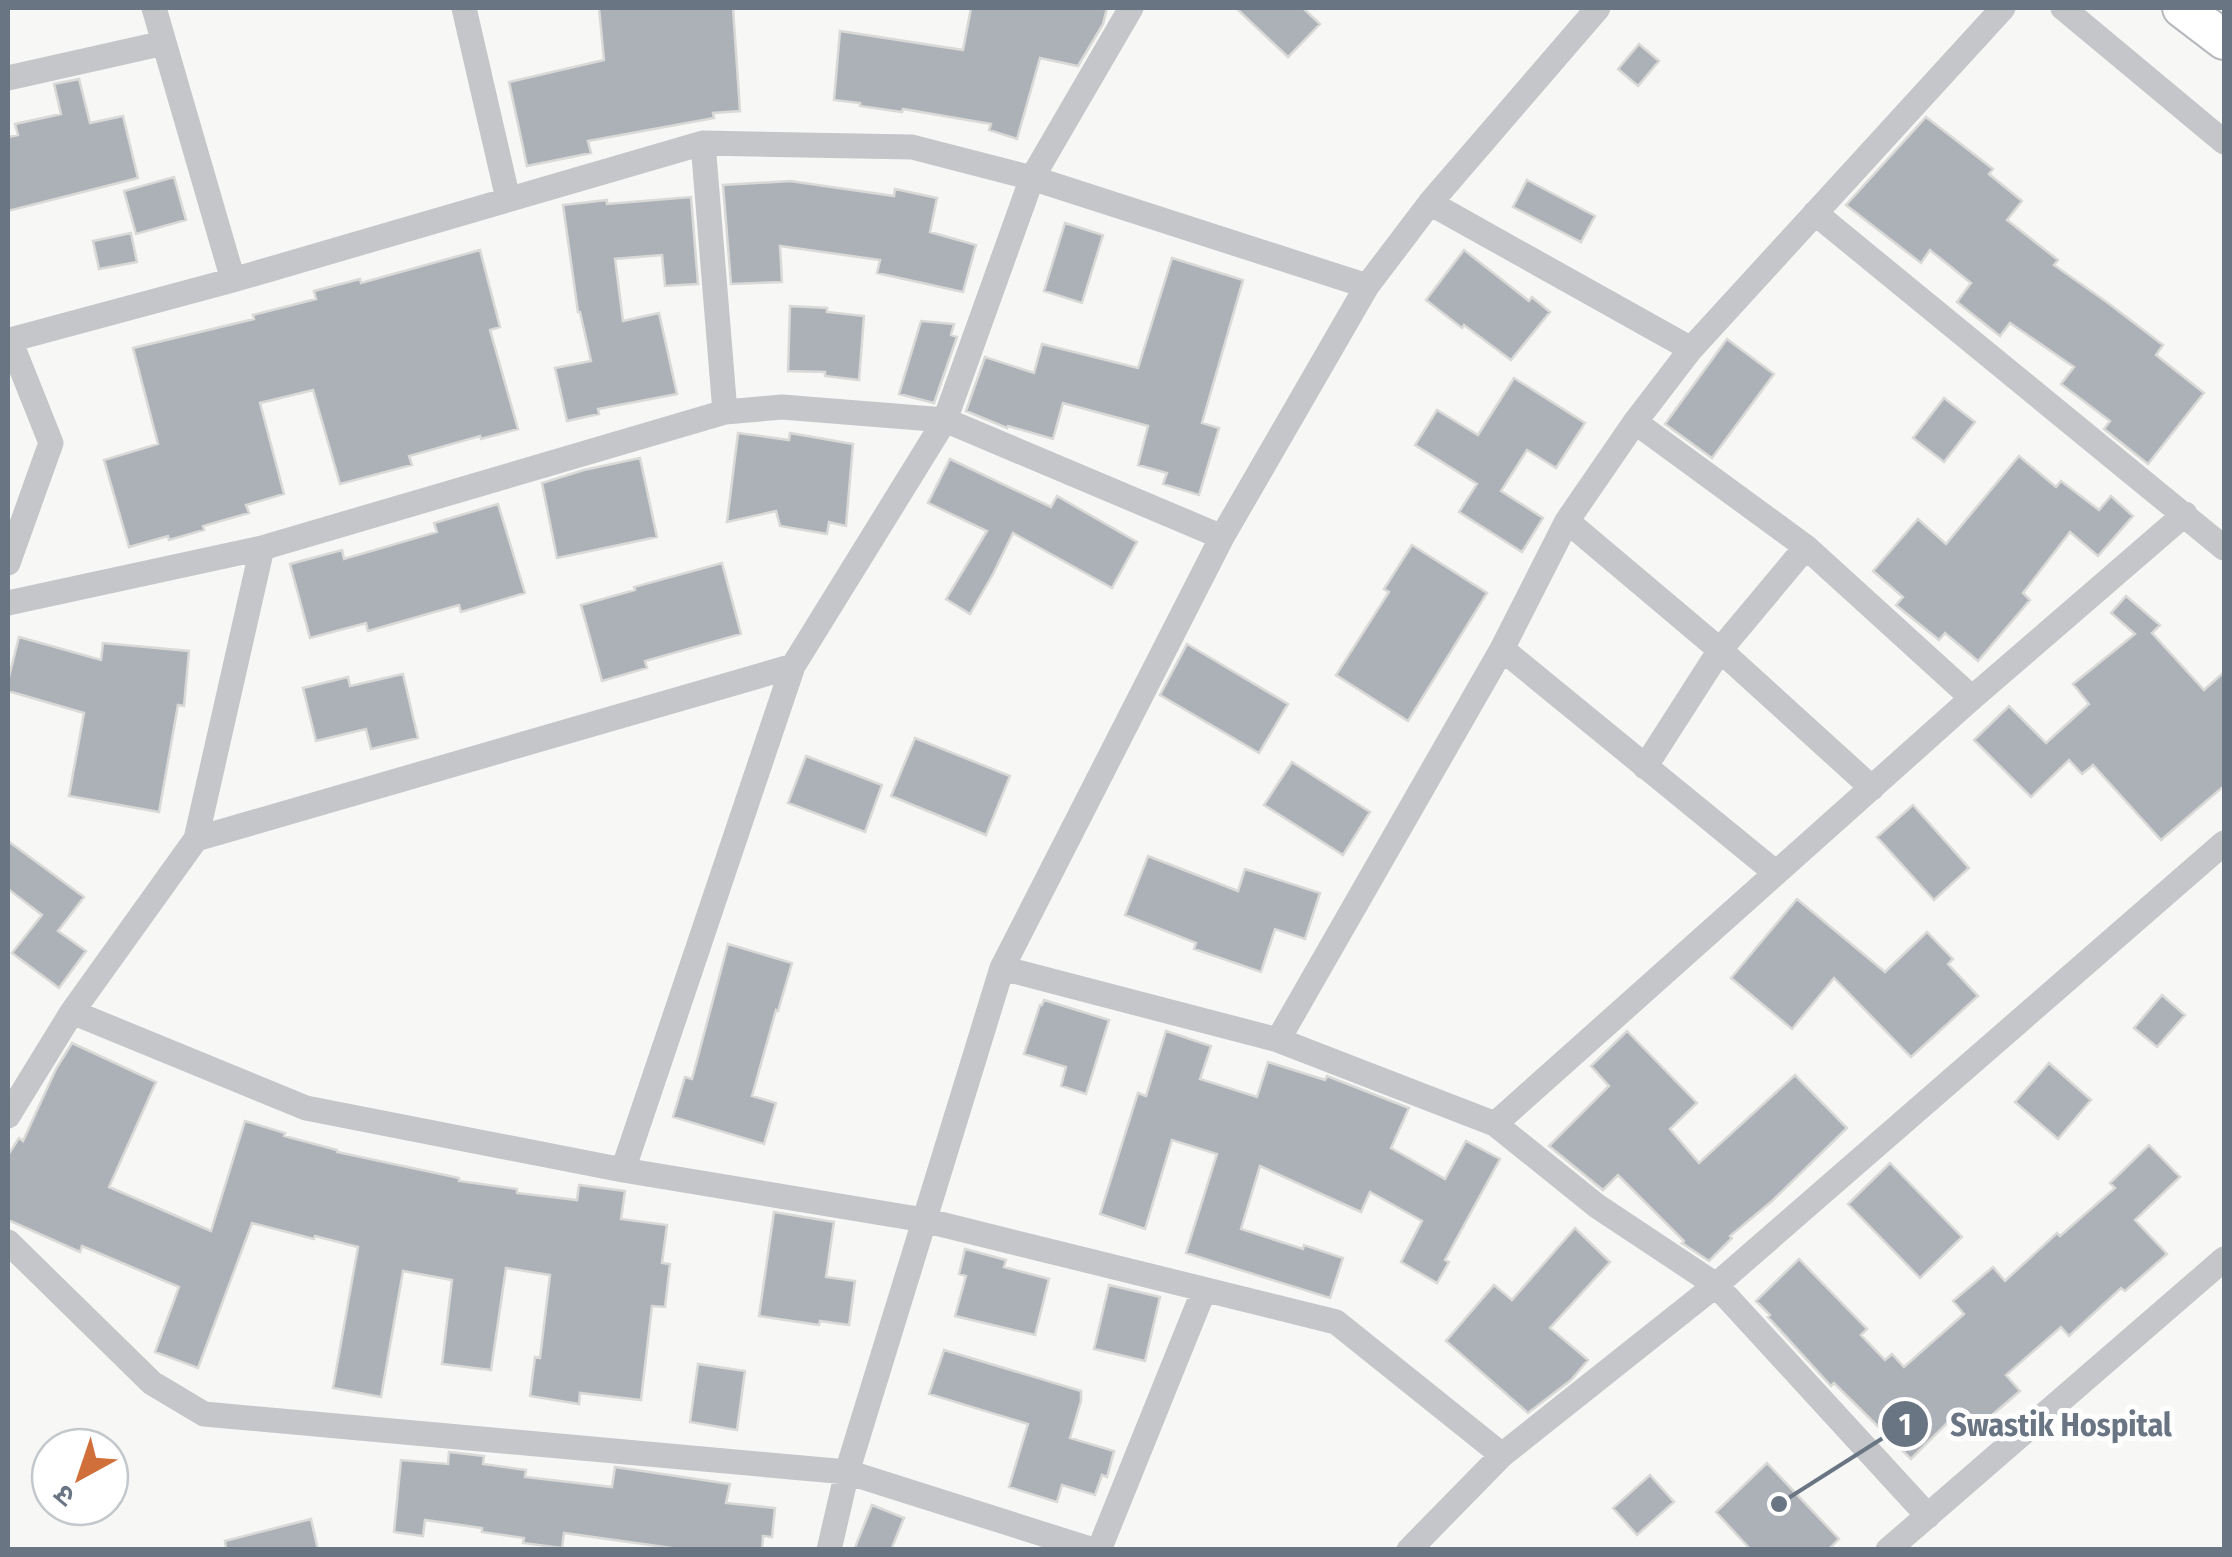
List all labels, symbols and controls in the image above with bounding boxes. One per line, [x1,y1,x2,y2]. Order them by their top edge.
callout: Swastik Hospital [1880,1393,2191,1455]
text: Swastik Hospital [1950,1406,2172,1444]
text: 1 [1899,1407,1911,1443]
north arrow [30,1427,130,1527]
text: उ [47,1477,81,1514]

